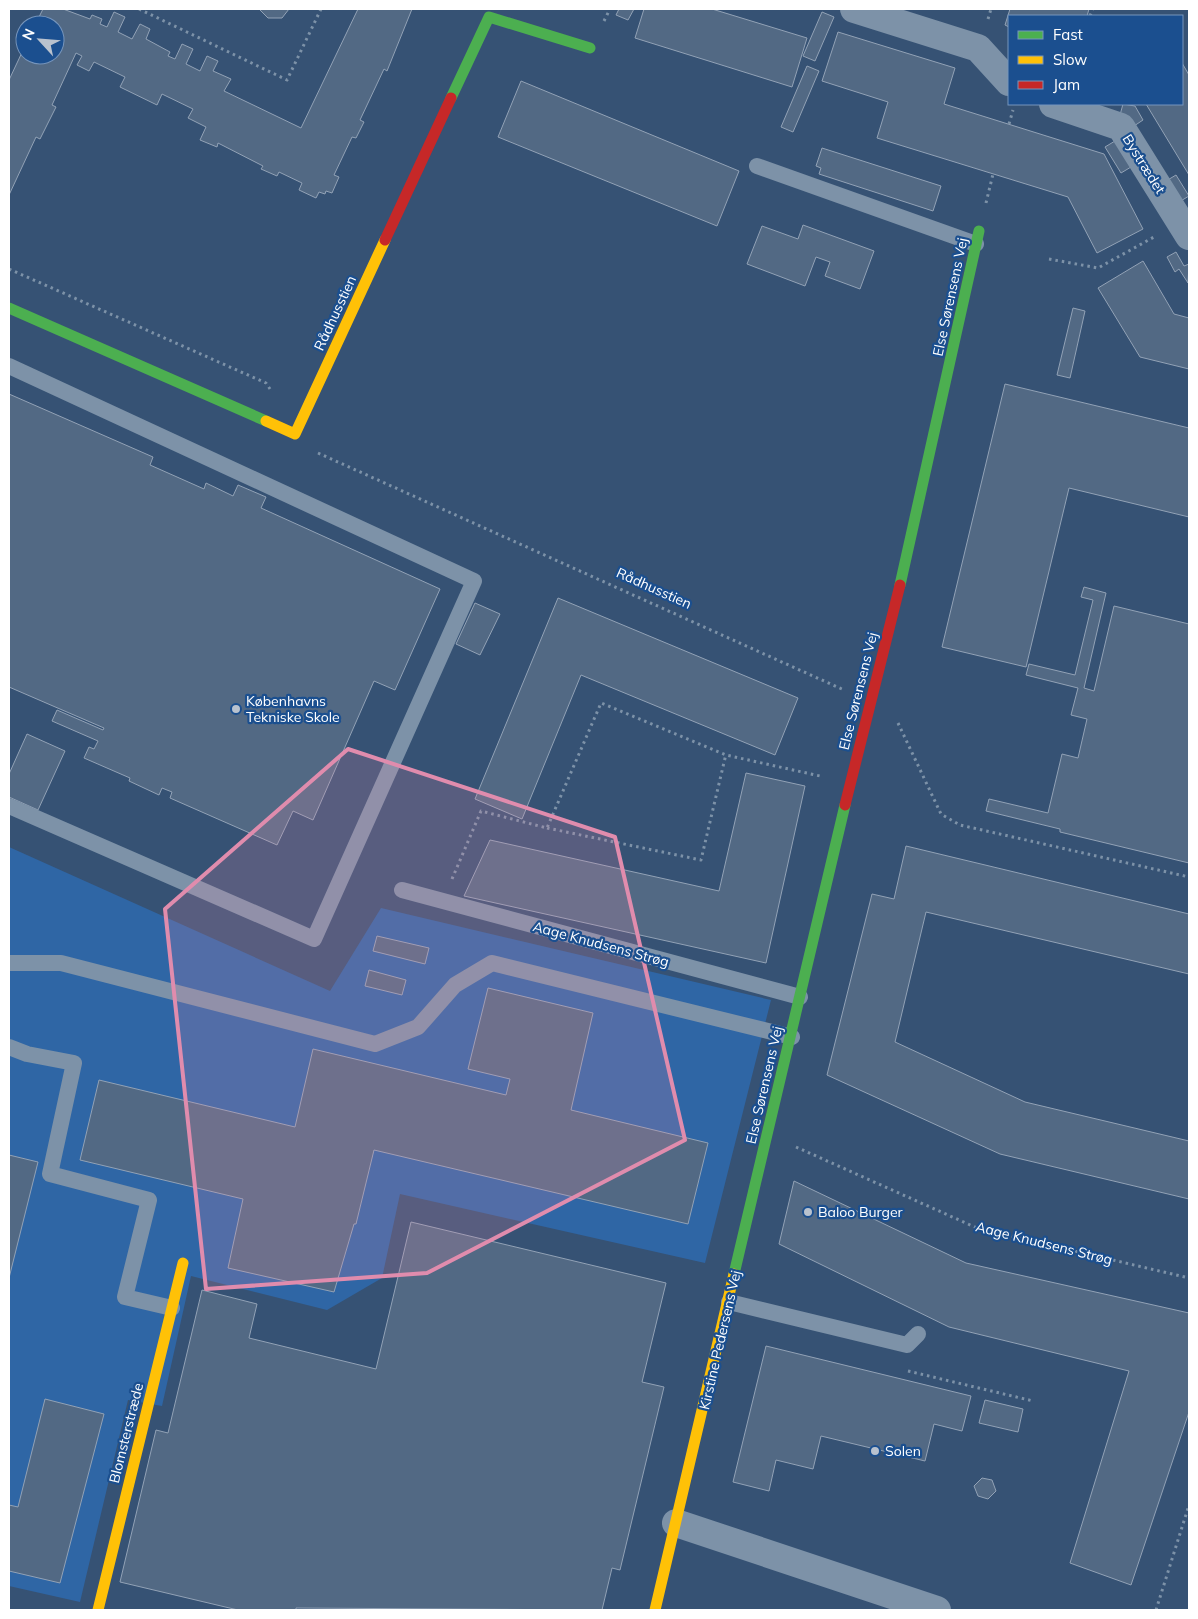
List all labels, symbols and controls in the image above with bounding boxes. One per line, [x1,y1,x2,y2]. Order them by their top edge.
north arrow [15,15,65,65]
legend [1008,15,1183,105]
text: Fast [1053,25,1083,44]
text: N [18,26,39,43]
text: Slow [1053,50,1087,69]
text: Jam [1053,75,1080,94]
street label: Bystrædet [1119,131,1169,197]
street label: Else Sørensens Vej [929,236,971,358]
street label: Rådhusstien [310,273,360,353]
street label: Rådhusstien [614,563,694,613]
street label: Else Sørensens Vej [835,630,881,752]
place label: Københavns Tekniske Skole [246,692,340,726]
marker: Københavns Tekniske Skole [230,703,242,715]
street label: Aage Knudsens Strøg [531,917,671,971]
street label: Else Sørensens Vej [742,1024,786,1146]
place label: Baloo Burger [818,1203,904,1221]
marker: Baloo Burger [802,1206,814,1218]
street label: Aage Knudsens Strøg [974,1217,1114,1269]
street label: Kirstine Pedersens Vej [695,1269,745,1411]
street label: Blomsterstræde [105,1381,147,1485]
place label: Solen [885,1442,921,1460]
marker: Solen [869,1445,881,1457]

